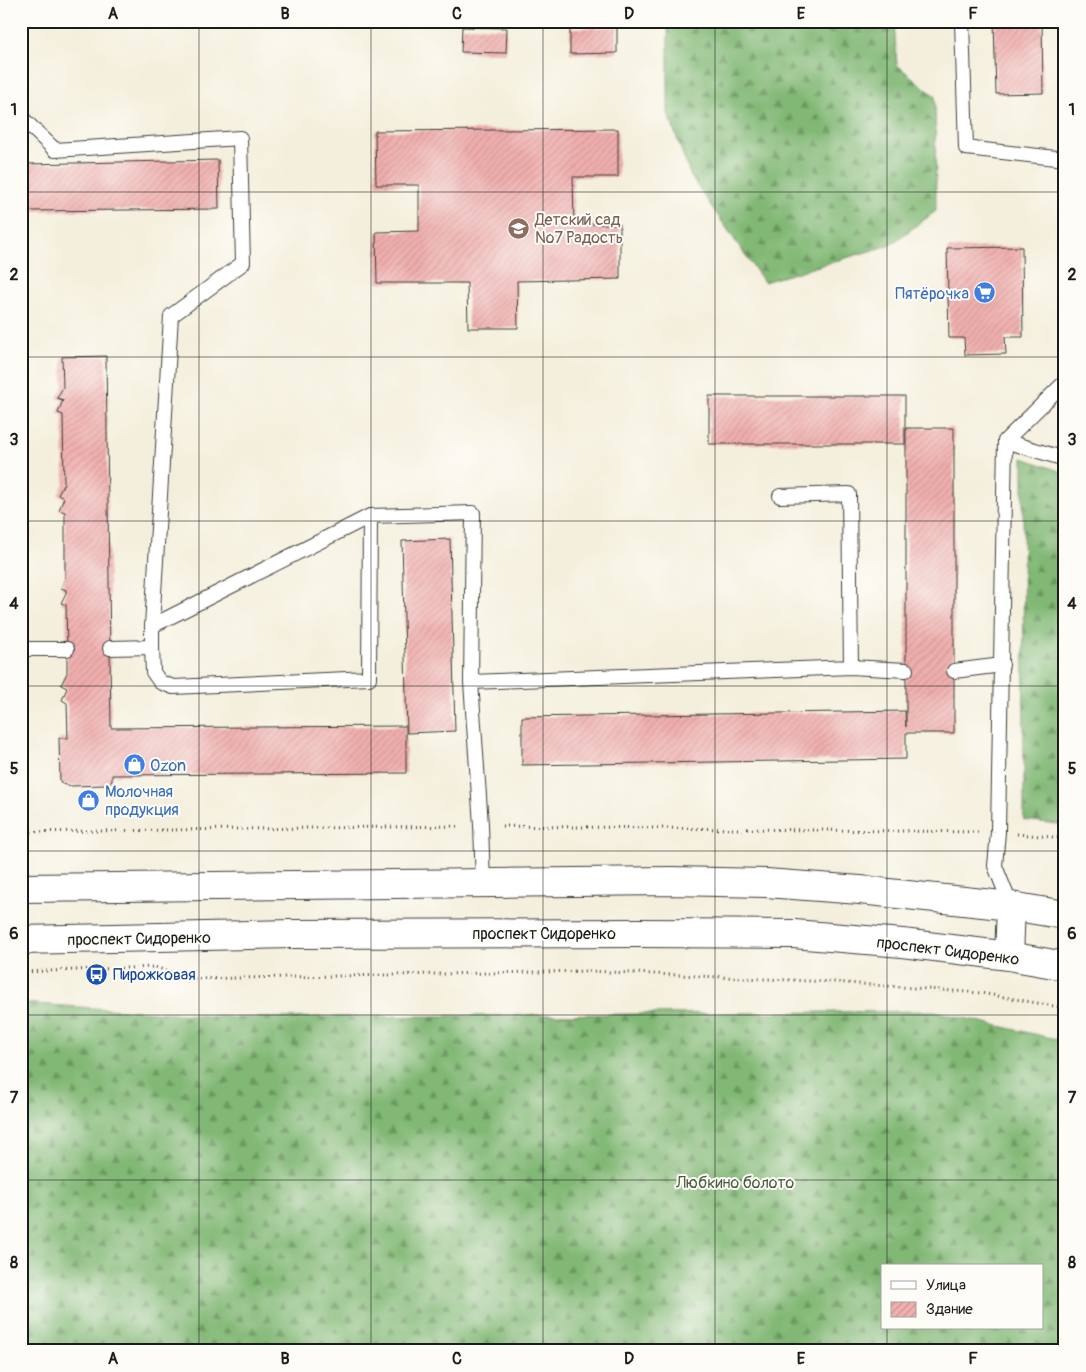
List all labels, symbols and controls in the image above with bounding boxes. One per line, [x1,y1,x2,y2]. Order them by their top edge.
text: A [108,4,119,24]
text: B [280,4,290,24]
text: C [452,4,462,24]
text: D [624,4,634,24]
text: E [797,4,806,24]
text: F [968,4,978,24]
text: 1 [11,100,17,120]
text: 1 [1069,100,1075,120]
place label: Детский сад №7 Радость [534,210,623,248]
school or university icon: Детский сад №7 Радость [507,216,531,240]
text: 2 [10,265,19,285]
text: 2 [1068,265,1077,285]
supermarket icon: Пятёрочка [973,281,997,305]
place label: Пятёрочка [895,284,969,304]
text: 3 [10,430,19,450]
text: 3 [1068,430,1077,450]
text: 4 [9,594,19,614]
text: 4 [1067,594,1077,614]
shop icon: Ozon [122,753,146,777]
place label: Ozon [150,756,186,776]
text: 5 [10,759,19,779]
text: 5 [1068,759,1077,779]
place label: Молочная продукция [105,782,179,820]
shop icon: Молочная продукция [77,788,101,812]
text: 6 [9,924,19,944]
street label: проспект Сидоренко [472,924,616,944]
text: 6 [1067,924,1077,944]
street label: проспект Сидоренко [67,928,211,950]
street label: проспект Сидоренко [875,932,1021,970]
bus stop icon: Пирожковая [85,962,109,986]
place label: Пирожковая [113,965,196,985]
text: 7 [10,1088,19,1108]
text: 7 [1068,1088,1077,1108]
park label: Любкино болото [675,1173,794,1193]
text: 8 [10,1253,18,1273]
text: 8 [1068,1253,1076,1273]
legend [881,1264,1044,1330]
text: Улица [926,1276,966,1295]
text: Здание [926,1300,973,1319]
text: A [108,1349,119,1369]
text: B [280,1349,290,1369]
text: C [452,1349,462,1369]
text: D [624,1349,634,1369]
text: E [797,1349,806,1369]
text: F [968,1349,978,1369]

